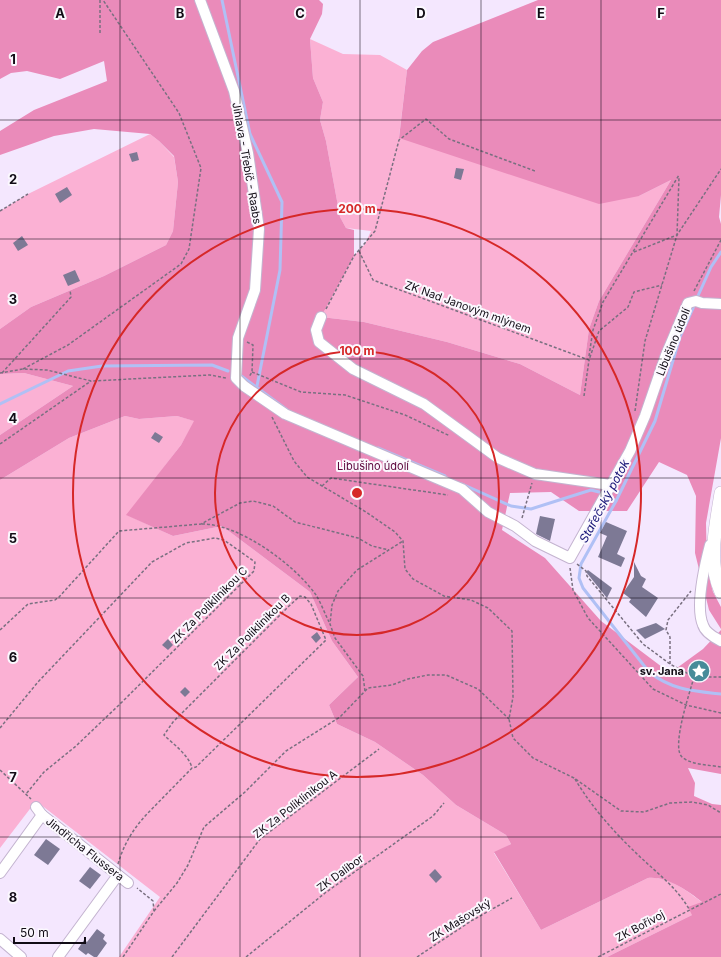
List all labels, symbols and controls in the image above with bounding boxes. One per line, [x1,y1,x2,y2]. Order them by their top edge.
text: A [55,5,65,21]
text: B [176,5,185,21]
text: C [295,5,305,21]
text: D [416,5,426,21]
text: E [537,5,545,21]
text: F [657,5,665,21]
text: 1 [10,51,16,67]
street label: Jihlava - Třebíč - Raabs [229,101,265,225]
text: 2 [9,171,17,187]
text: 200 m [338,201,376,216]
street label: ZK Nad Janovým mlýnem [403,278,533,336]
text: 3 [9,291,17,307]
street label: Libušino údolí [653,306,693,378]
text: 100 m [339,343,375,358]
text: 4 [9,410,18,426]
water label: Stařečský potok [576,456,632,545]
park label: Libušino údolí [337,459,409,473]
centre of rings [350,486,364,500]
text: 5 [9,530,17,546]
street label: ZK Za Poliklinikou C [168,564,250,646]
street label: ZK Za Poliklinikou B [211,591,293,673]
text: 6 [9,649,17,665]
place icon: sv. Jana [686,658,712,684]
place label: sv. Jana [640,664,684,678]
street label: ZK Za Poliklinikou A [250,767,340,841]
text: 7 [9,769,17,785]
street label: Jindřicha Flussera [43,814,127,884]
street label: ZK Dalibor [314,851,366,895]
text: 8 [9,889,17,905]
street label: ZK Mašovský [427,896,493,944]
street label: ZK Bořivoj [613,907,667,945]
scale bar [14,919,85,945]
text: 50 m [20,925,49,940]

